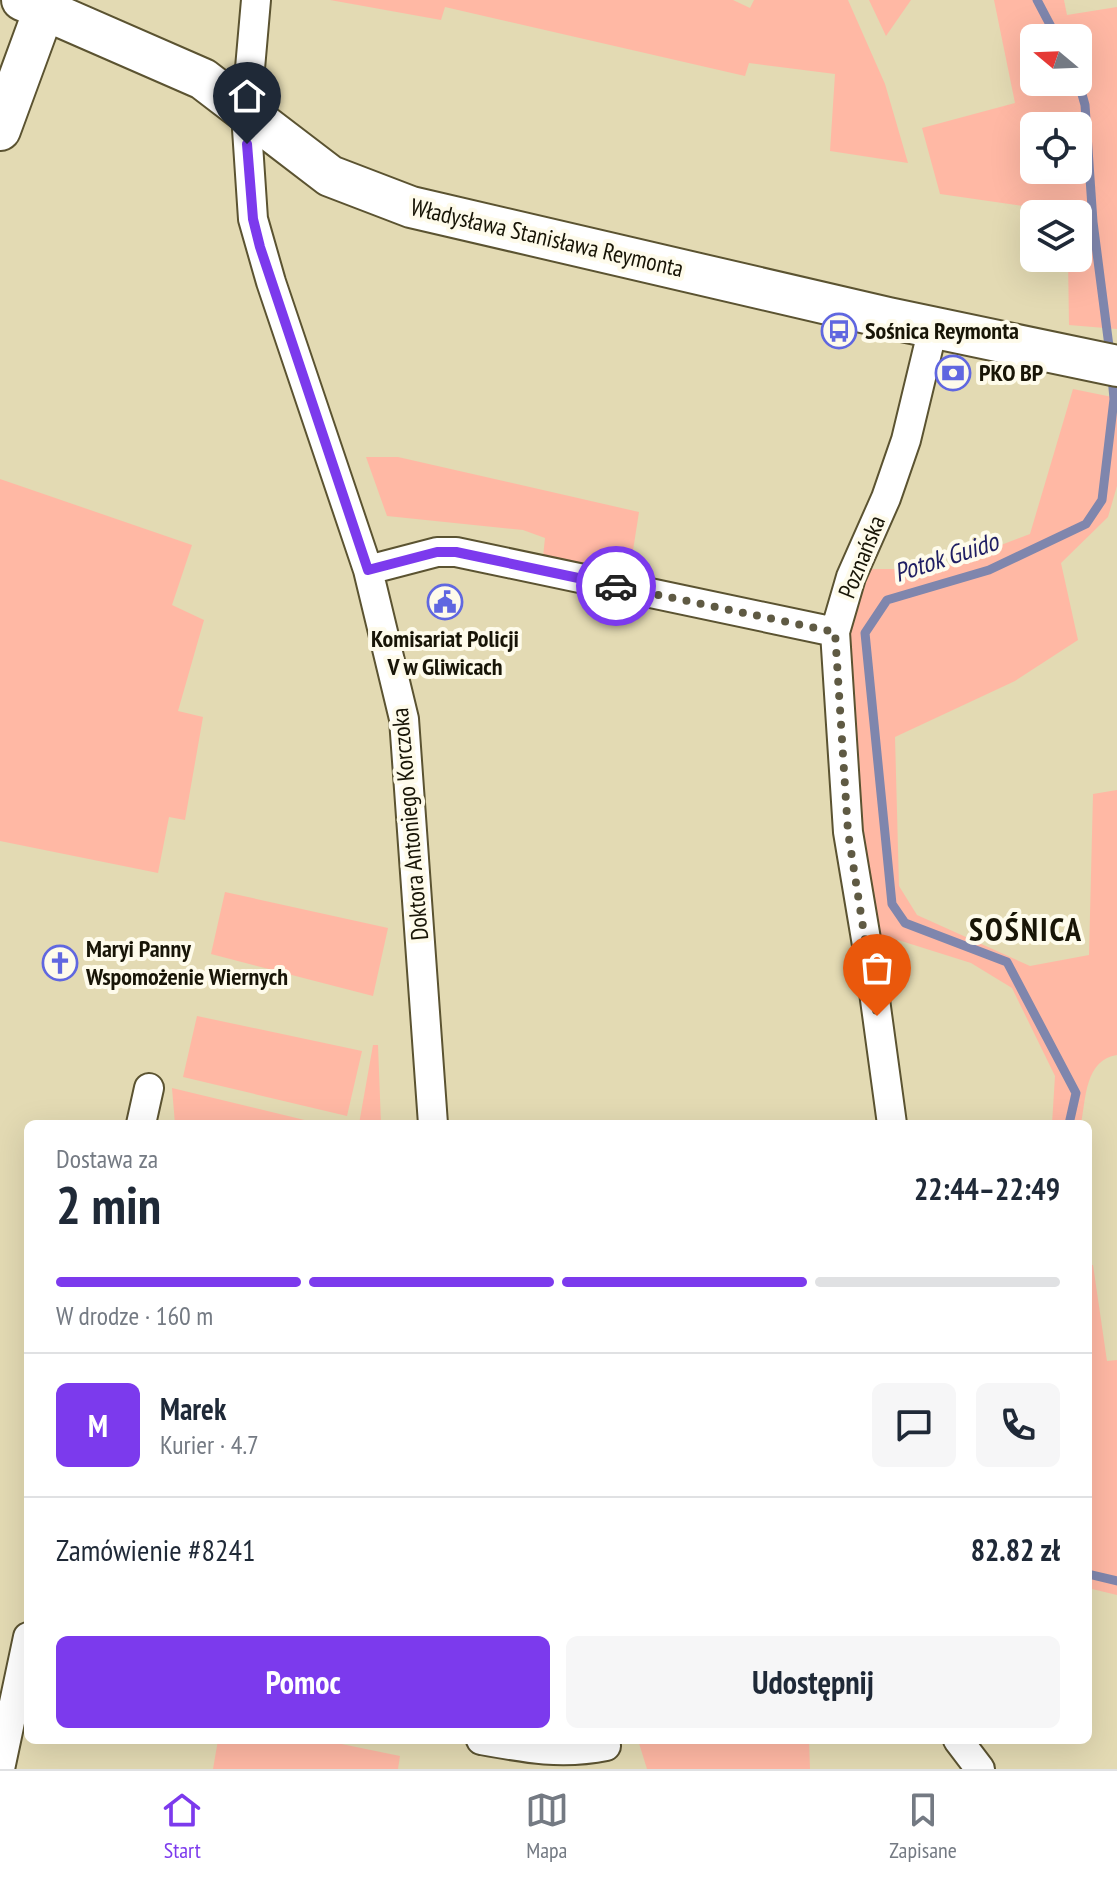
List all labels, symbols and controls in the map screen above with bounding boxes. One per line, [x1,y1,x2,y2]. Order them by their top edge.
north arrow [1020,24,1092,96]
map controls [1020,24,1092,272]
pin [213,62,281,144]
icon: home [225,74,269,118]
button: locate [1020,112,1092,184]
street label: Władysława Stanisława Reymonta [408,191,687,284]
button: layers [1020,200,1092,272]
bus stop icon: Sośnica Reymonta [820,312,858,350]
place label: Sośnica Reymonta [865,315,1019,346]
bank icon: PKO BP [934,354,972,392]
place label: PKO BP [979,357,1044,388]
street label: Poznańska [831,511,892,603]
water label: Potok Guido [890,524,1004,589]
courier [576,546,656,626]
icon: car [594,564,638,608]
public building icon: Komisariat Policji V w Gliwicach [426,583,464,621]
place label: Komisariat Policji V w Gliwicach [371,623,519,682]
street label: Doktora Antoniego Korczoka [384,706,435,942]
district label: SOŚNICA [969,908,1083,950]
place label: Maryi Panny Wspomożenie Wiernych [85,933,288,992]
pin [843,934,911,1016]
church icon: Maryi Panny Wspomożenie Wiernych [41,944,79,982]
icon: bag [855,946,899,990]
text: Dostawa za [56,1142,158,1175]
text: 22:44–22:49 [914,1169,1060,1208]
text: 2 min [56,1171,161,1238]
text: W drodze · 160 m [56,1299,213,1332]
button: chat [872,1383,956,1467]
button: phone [976,1383,1060,1467]
text: Marek [160,1389,226,1428]
text: M [88,1406,108,1445]
text: Kurier · 4.7 [160,1428,259,1461]
text: Zamówienie #8241 [56,1530,255,1569]
text: 82.82 zł [971,1530,1060,1569]
button: Pomoc [56,1636,550,1728]
button: Udostępnij [566,1636,1060,1728]
tab: Start [160,1788,204,1864]
tab: Mapa [525,1788,569,1864]
tab: Zapisane [889,1788,957,1864]

